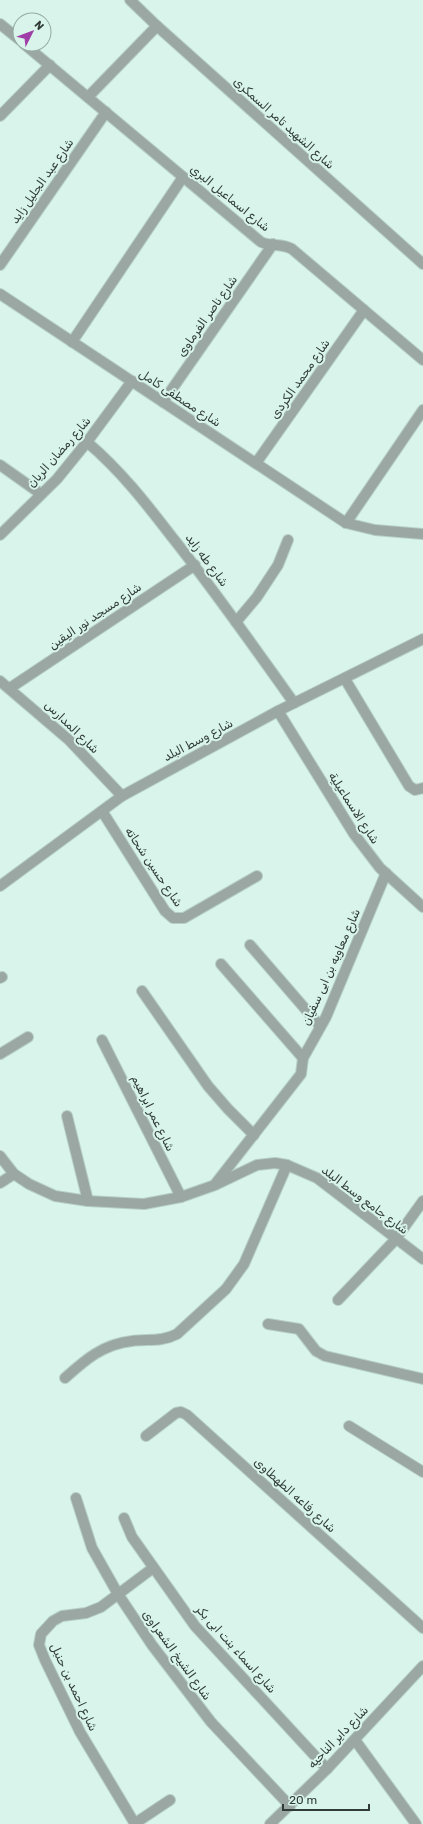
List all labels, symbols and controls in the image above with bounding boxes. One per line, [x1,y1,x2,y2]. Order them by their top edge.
north arrow [12,12,52,52]
text: N [32,18,47,33]
street label: شارع الشهيد تامر السمكرى [229,74,337,173]
street label: شارع عبد الجليل زايد [7,136,78,227]
street label: شارع اسماعيل البري [186,162,273,236]
street label: شارع ناصر الفرماوى [174,273,242,360]
street label: شارع محمد الكردى [267,336,334,423]
street label: شارع مصطفى كامل [135,366,224,431]
street label: شارع رمضان الريان [24,414,95,492]
street label: شارع طه زايد [181,531,231,590]
street label: شارع مسجد نور اليقين [46,580,145,654]
street label: شارع المدارس [41,698,102,758]
street label: شارع وسط البلد [161,716,236,766]
street label: شارع الاسماعيلية [324,770,382,848]
street label: شارع حسين شحاته [121,825,186,910]
street label: شارع معاويه بن ابى سفيان [299,906,365,1028]
street label: شارع عمر ابراهيم [127,1073,178,1154]
street label: شارع جامع وسط البلد [318,1163,411,1239]
street label: شارع رفاعه الطهطاوى [250,1455,339,1537]
street label: شارع اسماء بنت ابى بكر [191,1601,279,1697]
street label: شارع الشيخ الشعراوى [138,1607,214,1704]
street label: شارع احمد بن حنبل [46,1641,101,1734]
street label: شارع داير الناحيه [305,1703,373,1772]
scale bar [283,1786,369,1812]
text: 20 m [289,1793,317,1807]

